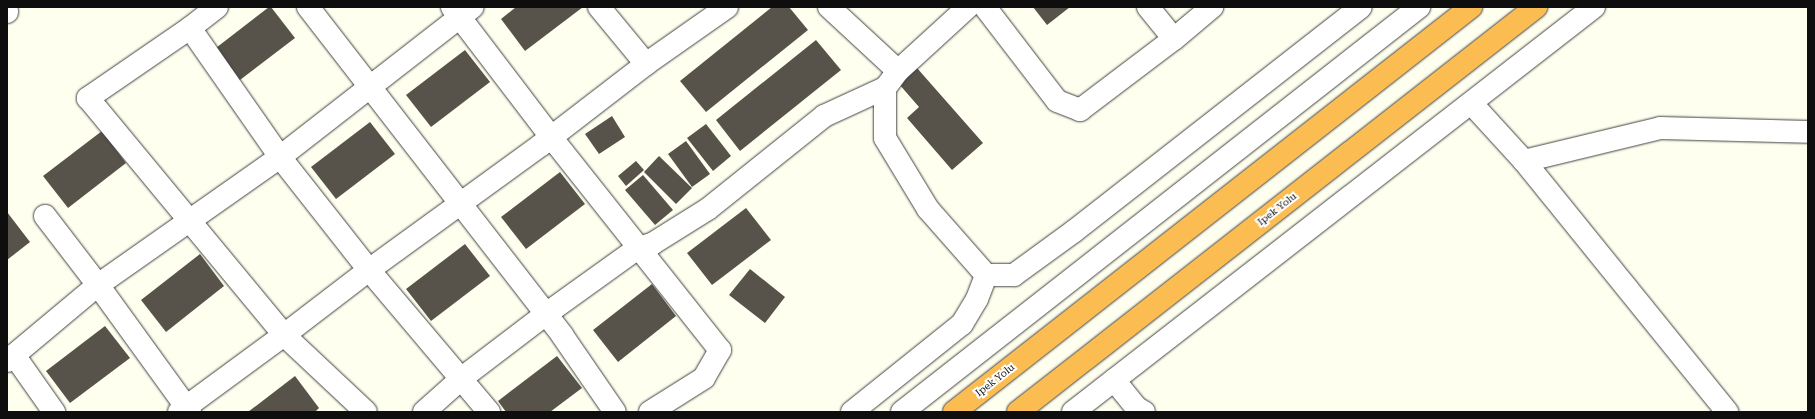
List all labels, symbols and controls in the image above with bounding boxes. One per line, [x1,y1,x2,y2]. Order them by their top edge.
street label: Ipek Yolu [1255,190,1299,228]
street label: Ipek Yolu [973,361,1017,399]

